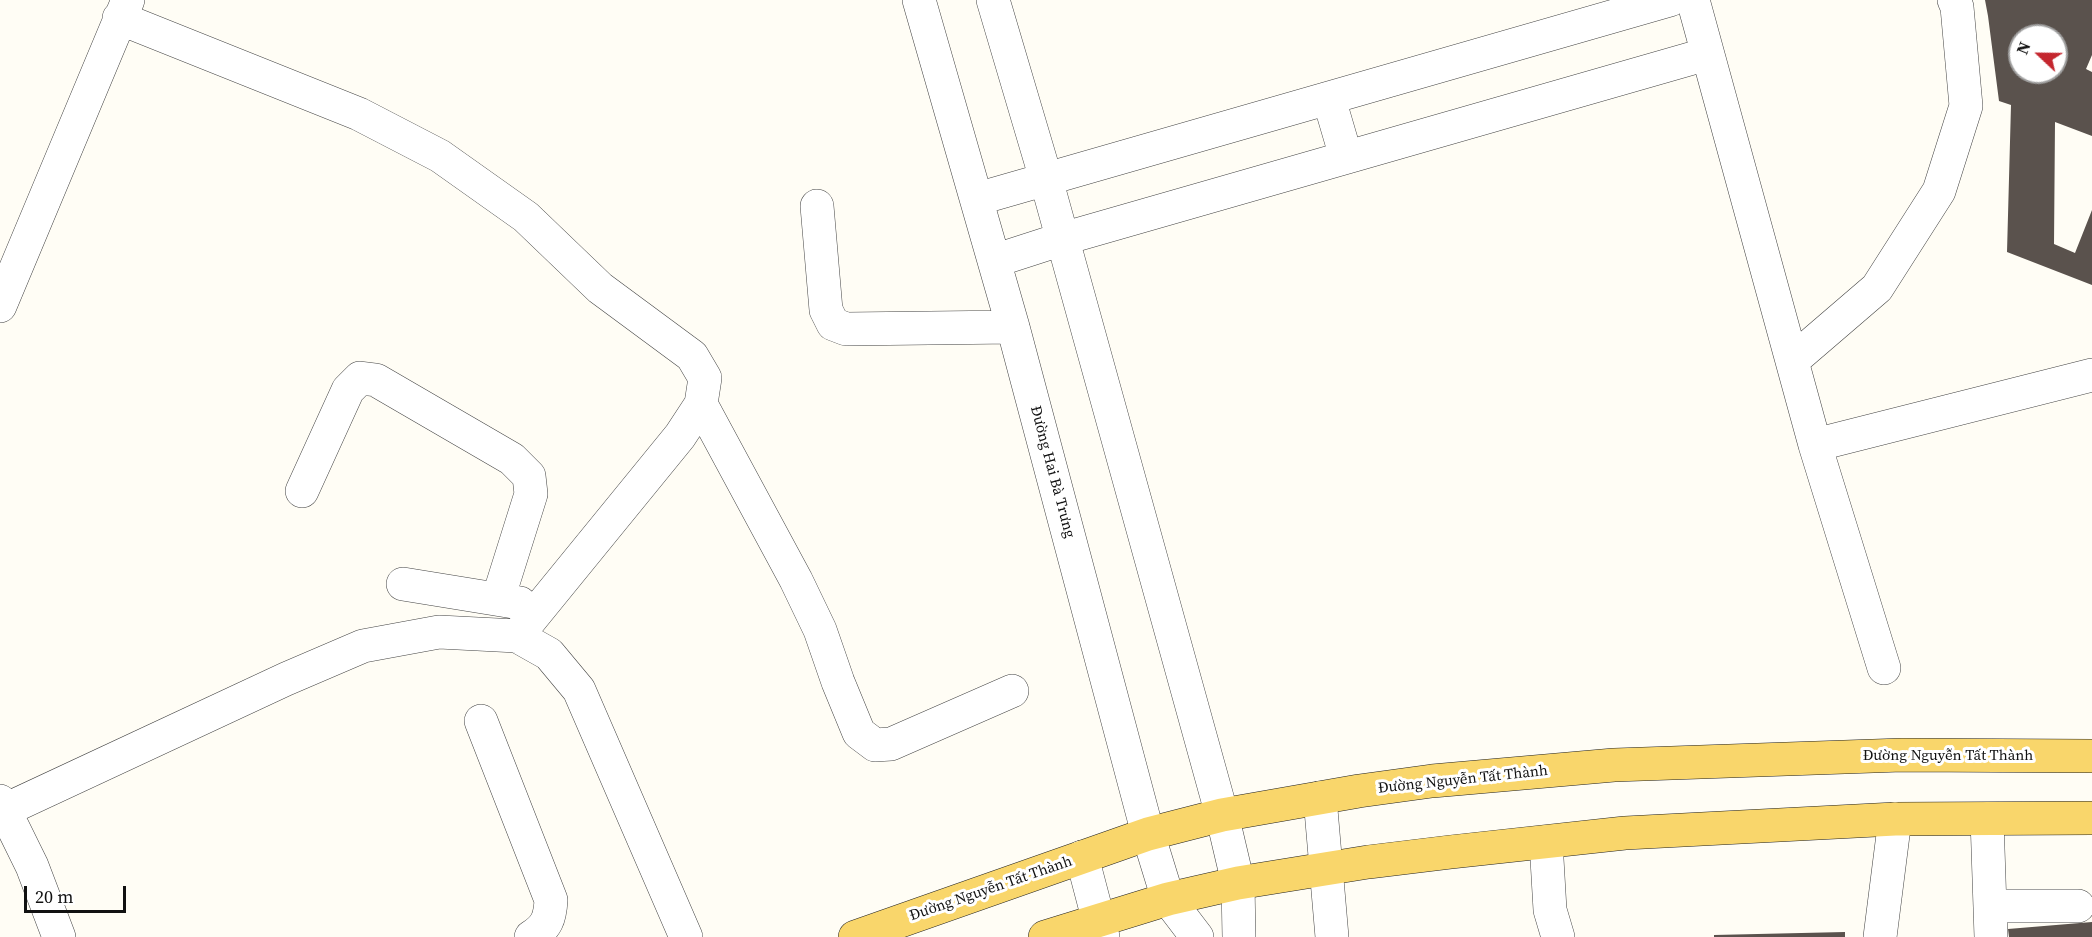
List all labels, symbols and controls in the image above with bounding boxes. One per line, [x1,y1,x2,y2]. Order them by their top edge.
north arrow [2008,24,2068,84]
text: N [2011,38,2036,58]
street label: Đường Hai Bà Trưng [1026,404,1078,540]
street label: Đường Nguyễn Tất Thành [1863,747,2033,765]
street label: Đường Nguyễn Tất Thành [1377,762,1549,798]
street label: Đường Nguyễn Tất Thành [907,853,1075,925]
scale bar [27,874,129,912]
text: 20 m [35,884,73,909]

